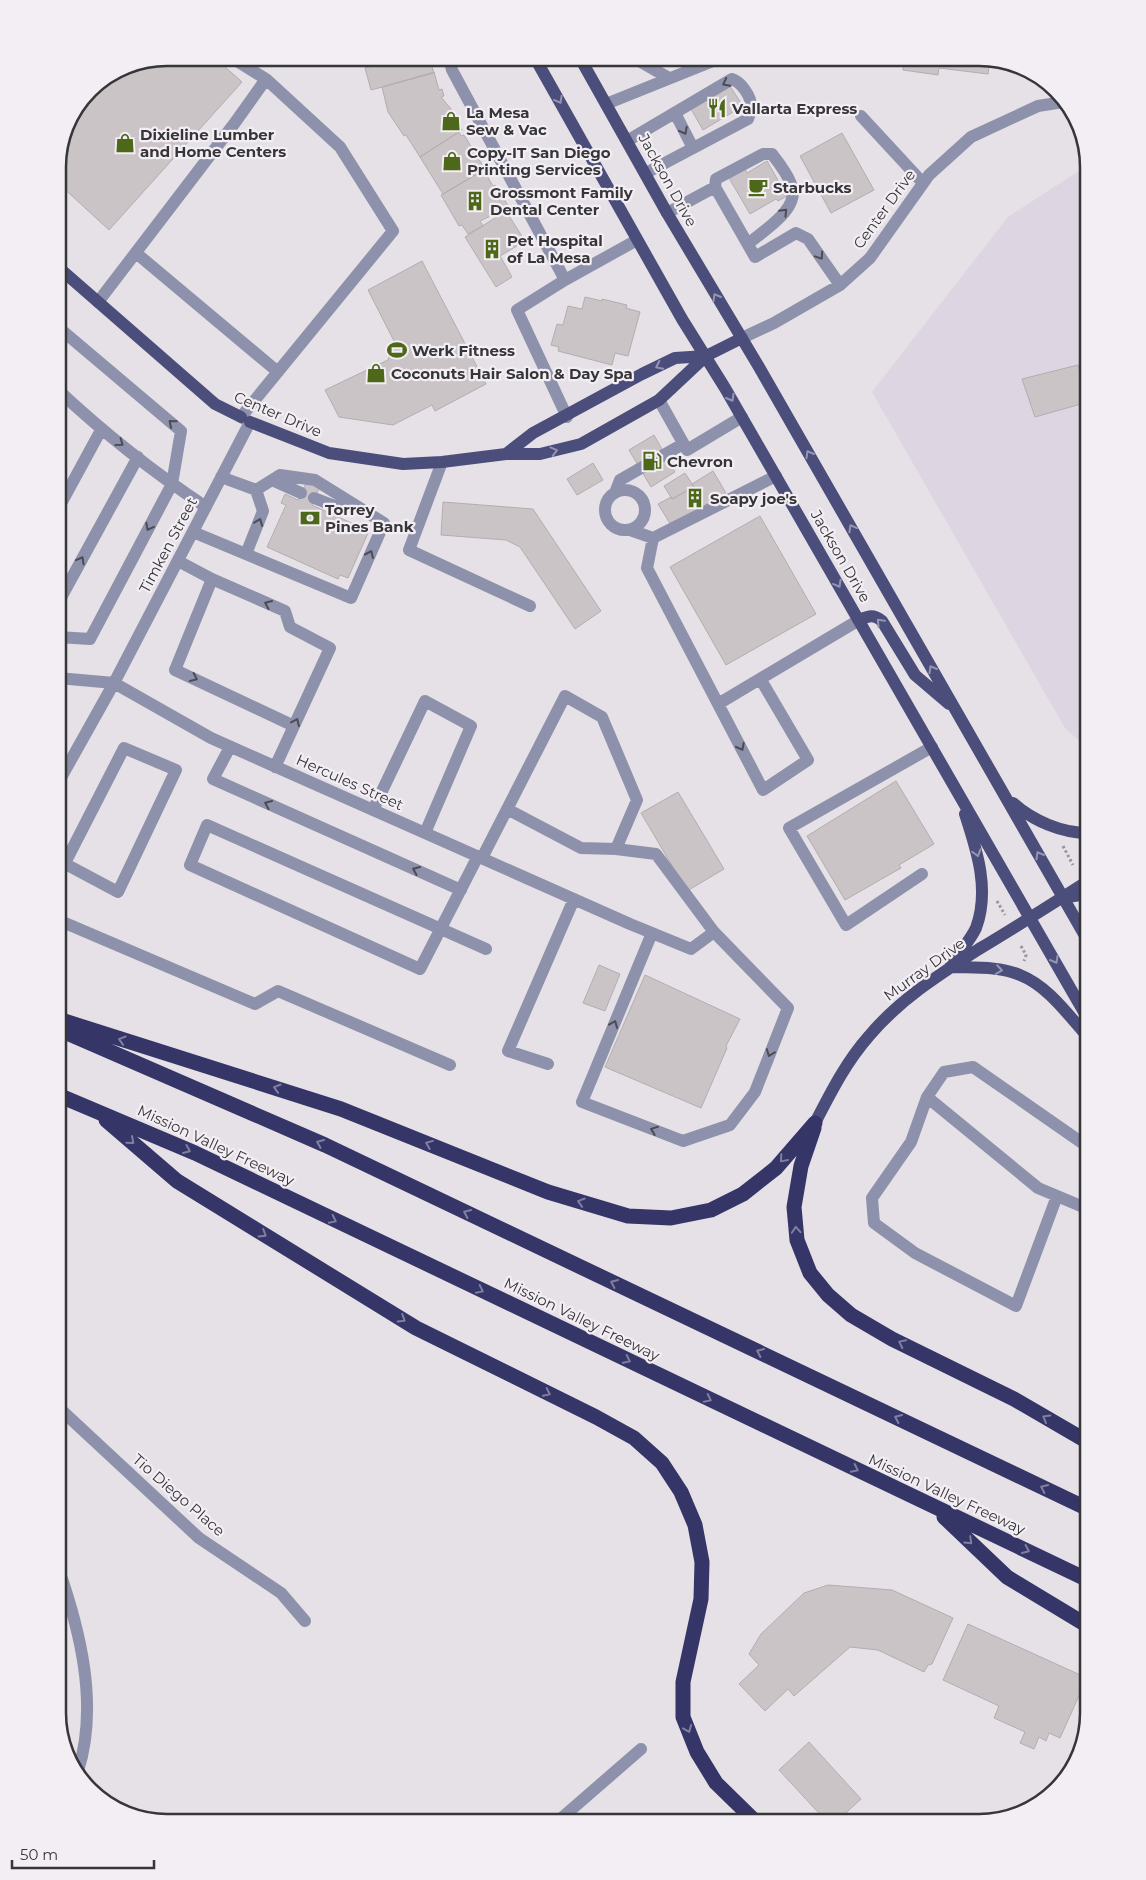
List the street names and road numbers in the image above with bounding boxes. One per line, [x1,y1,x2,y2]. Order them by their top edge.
street label: Jackson Drive [634,129,701,230]
street label: Center Drive [849,166,919,252]
street label: Center Drive [231,387,325,441]
street label: Timken Street [135,494,201,596]
street label: Jackson Drive [806,506,875,606]
street label: Hercules Street [293,750,407,814]
street label: Murray Drive [880,933,968,1005]
street label: Mission Valley Freeway [135,1100,298,1190]
street label: Mission Valley Freeway [501,1273,664,1365]
street label: Mission Valley Freeway [866,1449,1029,1539]
street label: Tio Diego Place [129,1450,229,1540]

